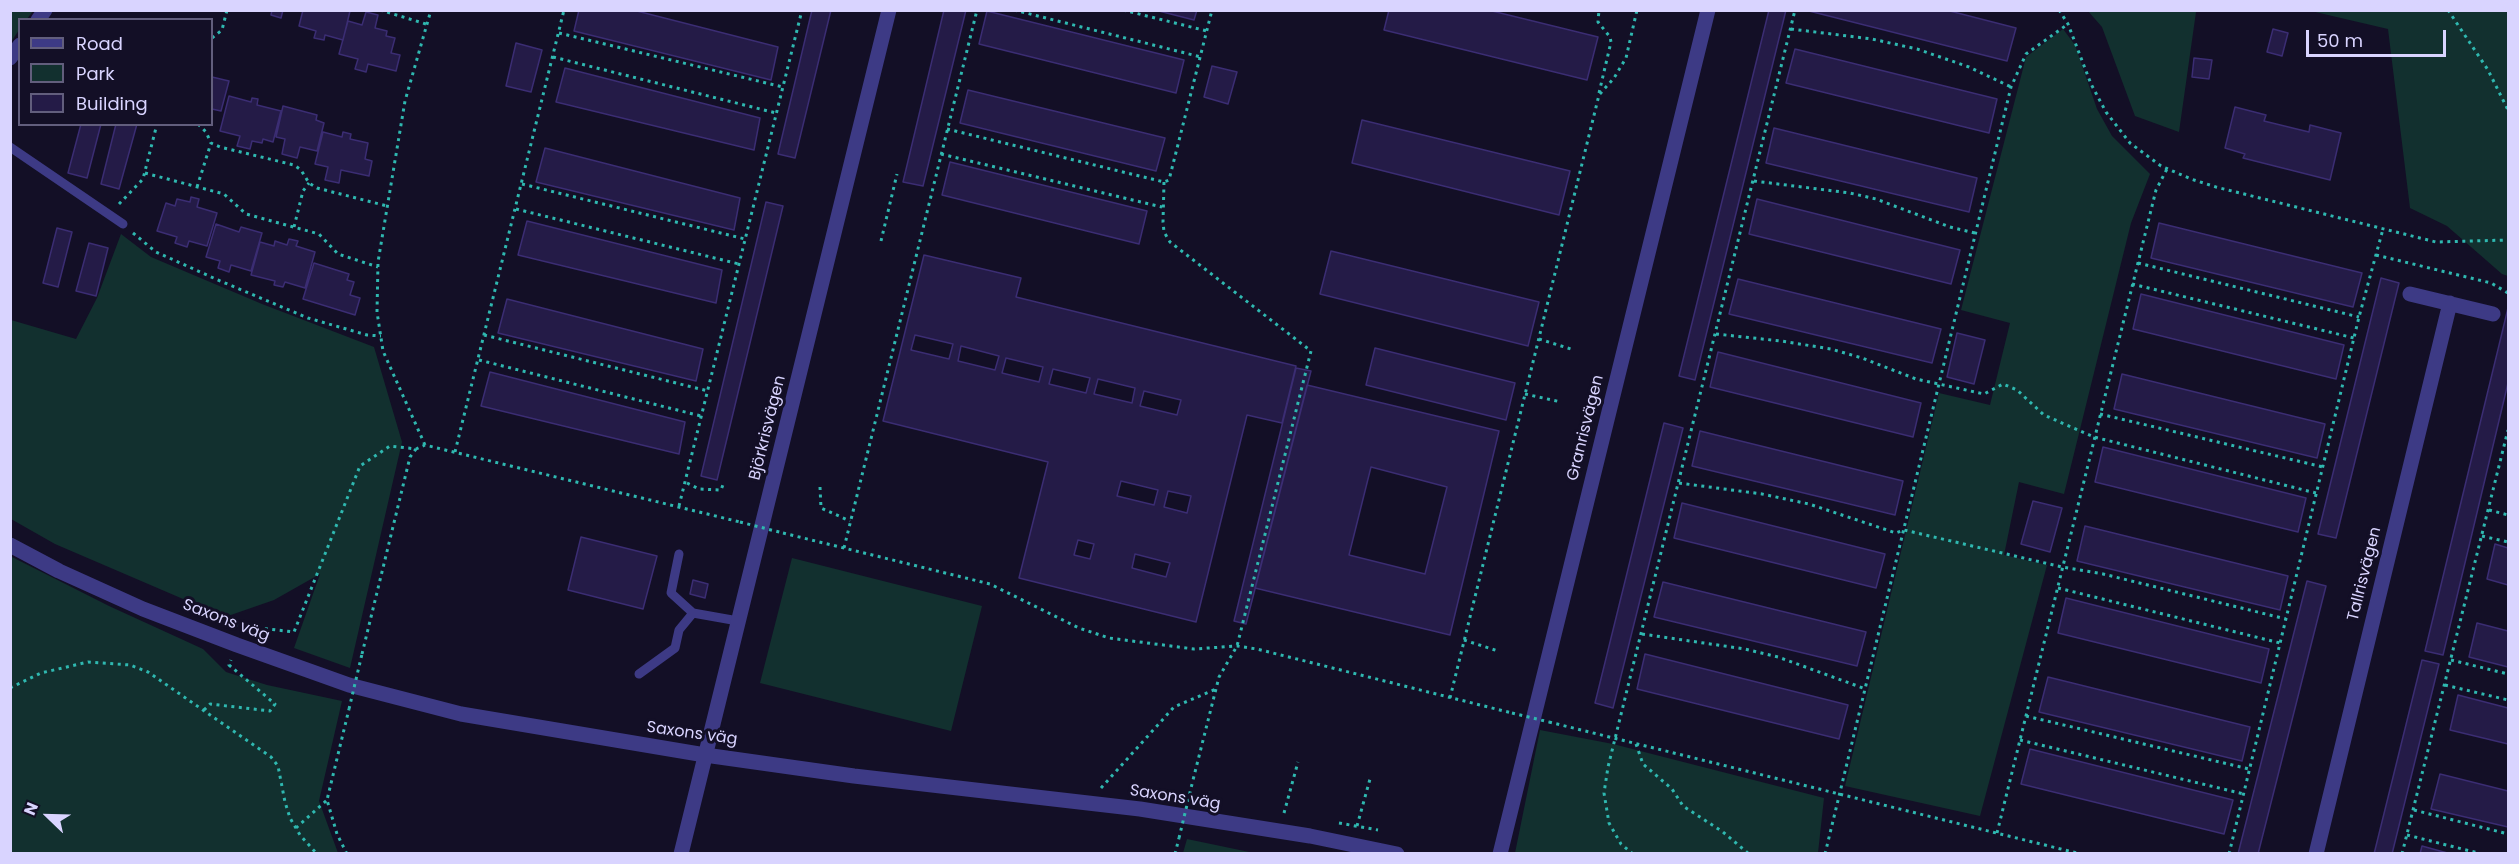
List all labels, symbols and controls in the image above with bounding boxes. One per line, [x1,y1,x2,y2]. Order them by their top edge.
legend [18,18,213,126]
scale bar [2309,18,2448,56]
text: 50 m [2317,28,2363,53]
text: Road [76,31,123,56]
text: Park [76,61,115,86]
text: Building [76,91,148,116]
street label: Granrisvägen [1564,373,1608,483]
street label: Björkrisvägen [746,374,790,482]
street label: Tallrisvägen [2344,525,2386,623]
street label: Saxons väg [180,596,272,646]
street label: Saxons väg [645,718,739,750]
street label: Saxons väg [1128,781,1222,815]
north arrow [18,786,78,846]
text: N [18,799,44,819]

